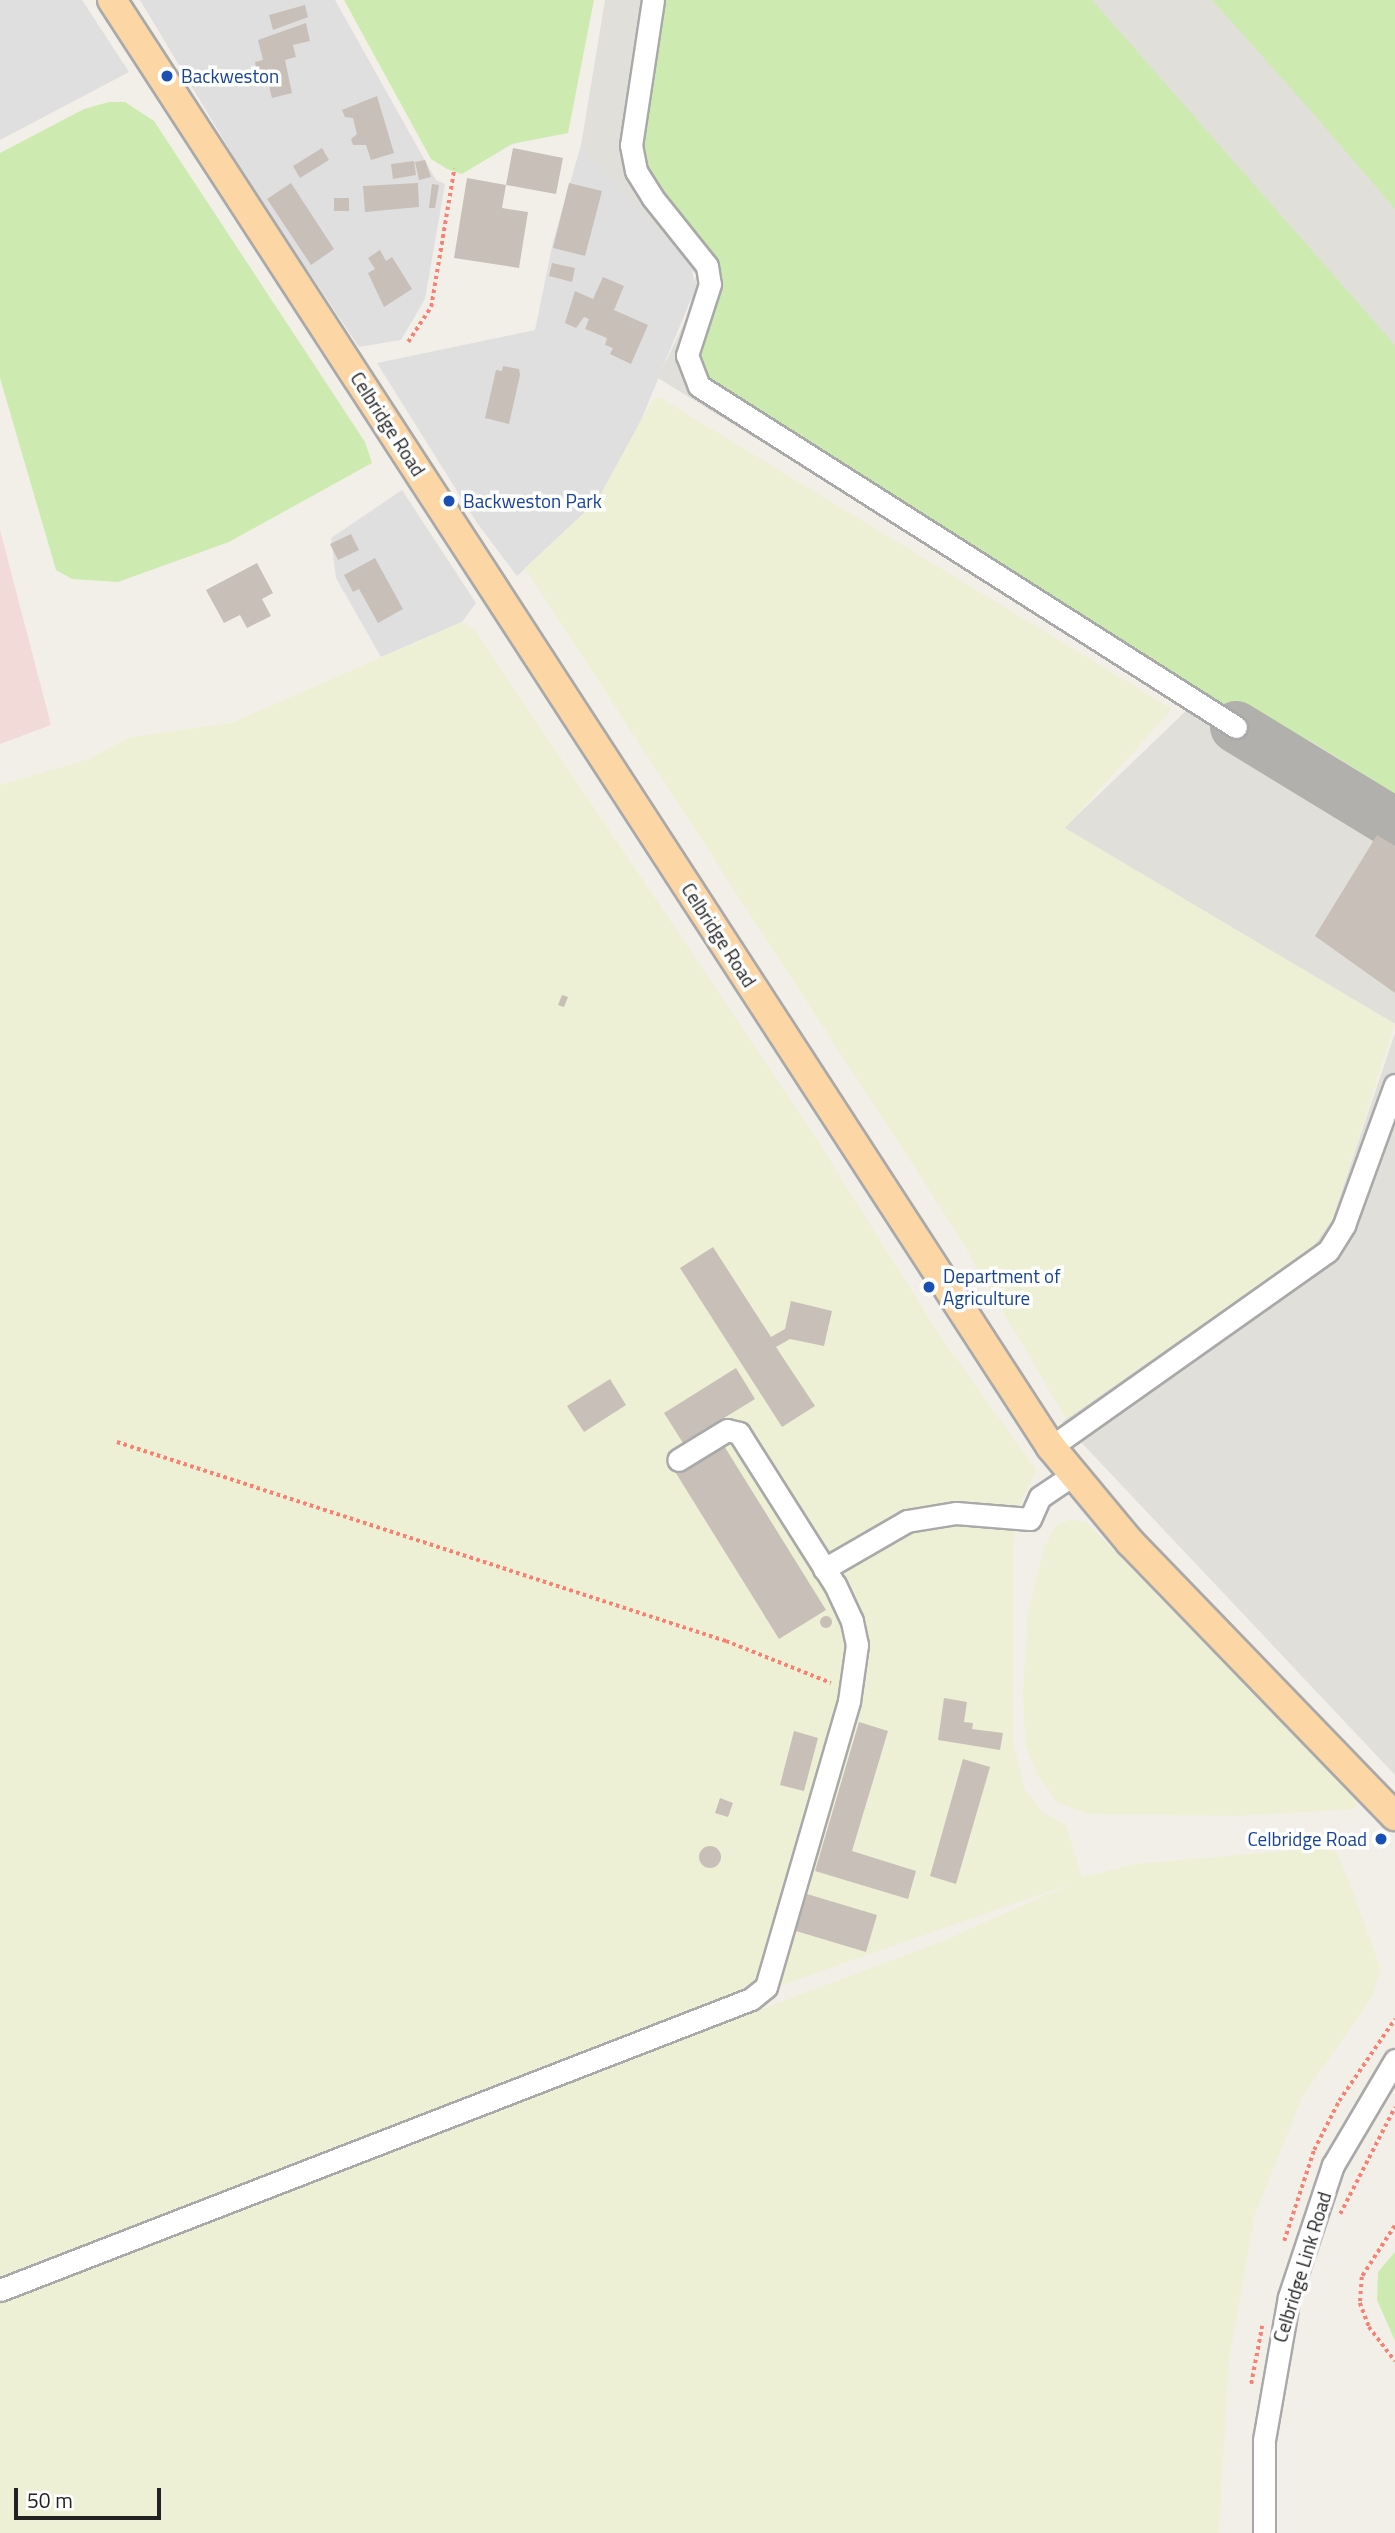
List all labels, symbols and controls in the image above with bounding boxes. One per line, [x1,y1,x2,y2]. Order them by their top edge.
place label: Backweston [181,65,279,87]
marker: Backweston [159,68,175,84]
street label: Celbridge Road [346,368,430,480]
place label: Backweston Park [463,490,602,512]
marker: Backweston Park [441,493,457,509]
street label: Celbridge Road [677,879,761,991]
place label: Department of Agriculture [943,1265,1060,1309]
marker: Department of Agriculture [921,1279,937,1295]
place label: Celbridge Road [1247,1828,1367,1850]
marker: Celbridge Road [1373,1831,1389,1847]
street label: Celbridge Link Road [1268,2189,1336,2345]
scale bar [18,2474,164,2518]
text: 50 m [27,2484,73,2516]

